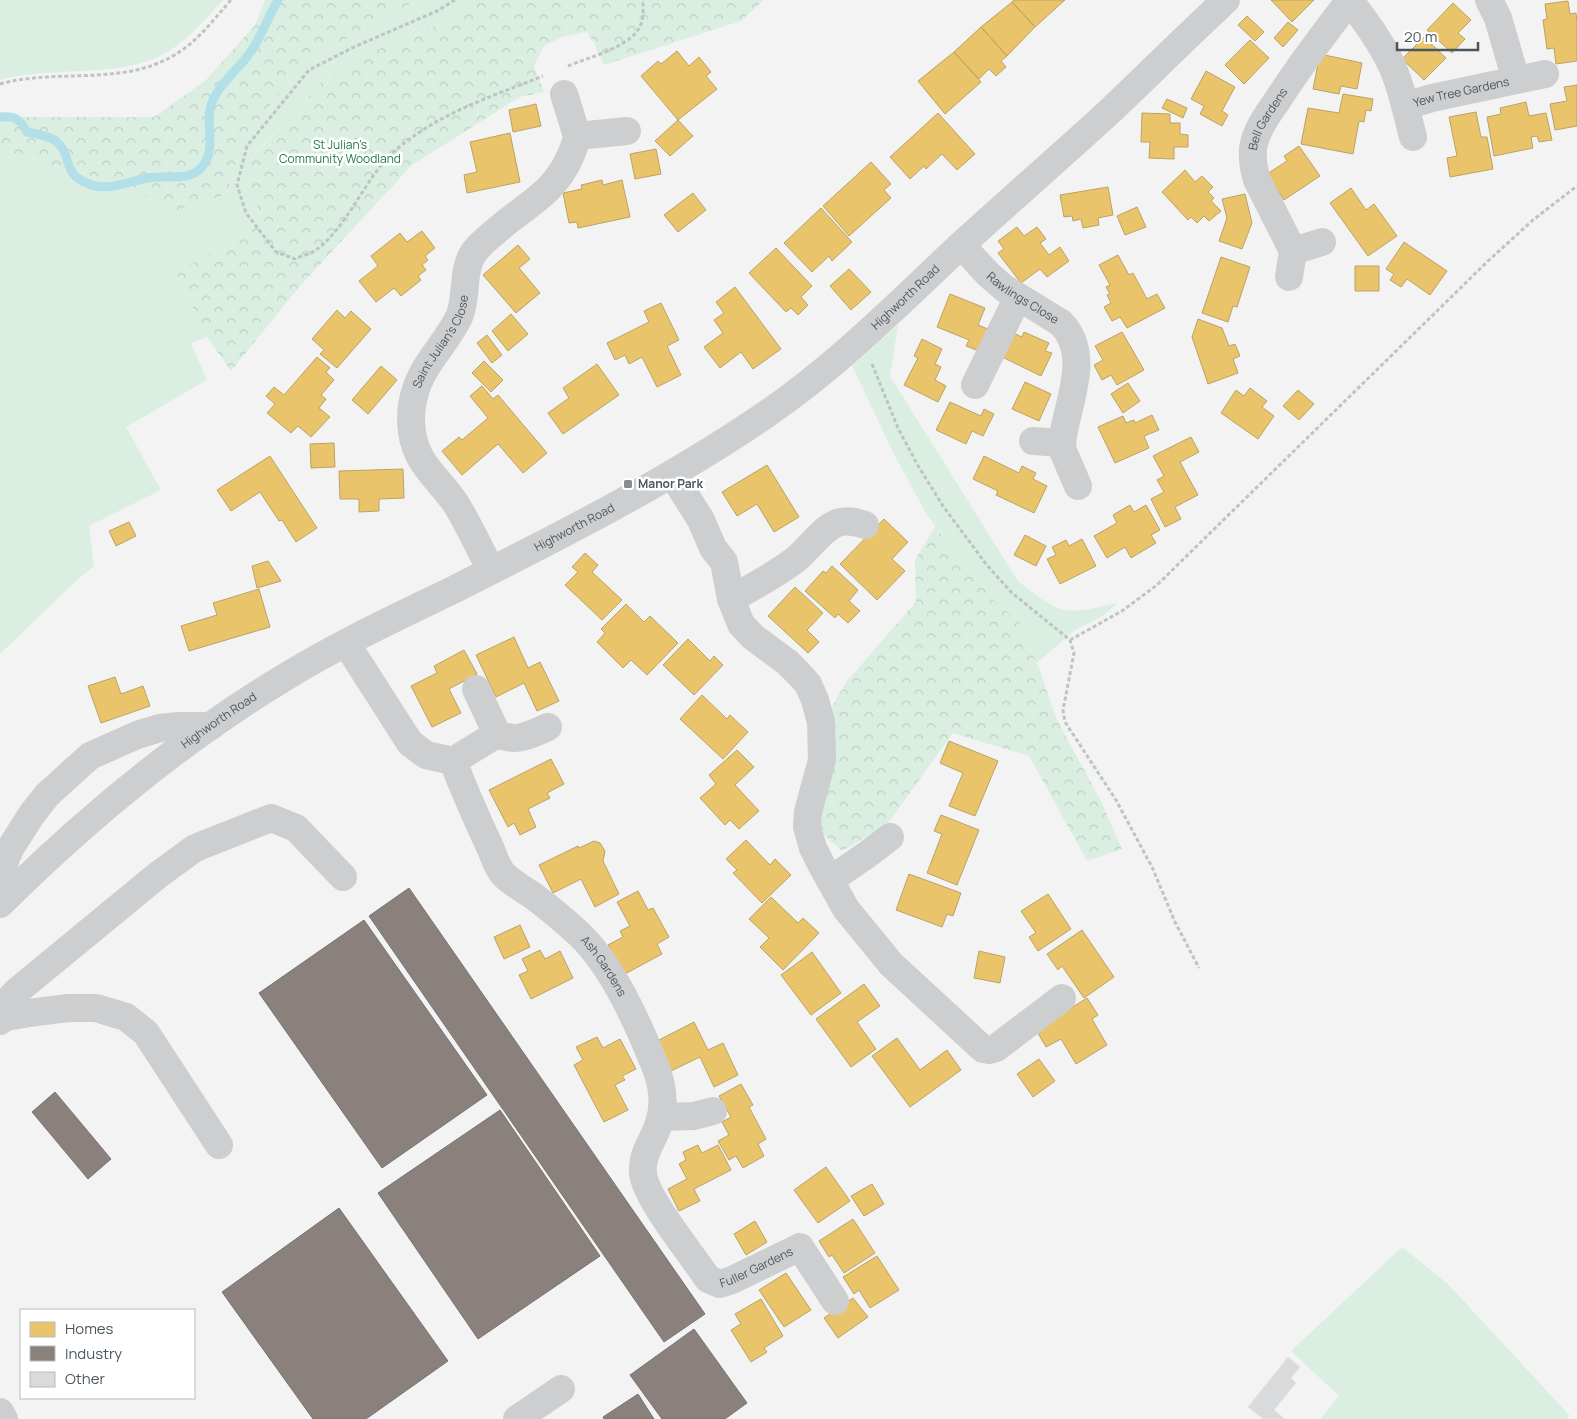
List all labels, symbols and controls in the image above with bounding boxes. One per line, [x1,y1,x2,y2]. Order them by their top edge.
scale bar [1397,20,1478,52]
text: 20 m [1404,26,1437,47]
street label: Yew Tree Gardens [1411,73,1511,111]
street label: Bell Gardens [1244,84,1291,151]
park label: St Julian's Community Woodland [279,136,401,167]
street label: Highworth Road [867,260,943,333]
street label: Rawlings Close [983,268,1062,328]
street label: Saint Julian's Close [408,294,472,390]
place label: Manor Park [638,475,703,492]
marker: Manor Park [622,478,634,490]
street label: Highworth Road [531,499,617,555]
street label: Highworth Road [177,688,260,752]
street label: Ash Gardens [577,932,631,1000]
street label: Fuller Gardens [717,1243,796,1292]
legend [20,1309,195,1399]
text: Homes [65,1318,114,1339]
text: Industry [65,1343,122,1364]
text: Other [65,1368,106,1389]

